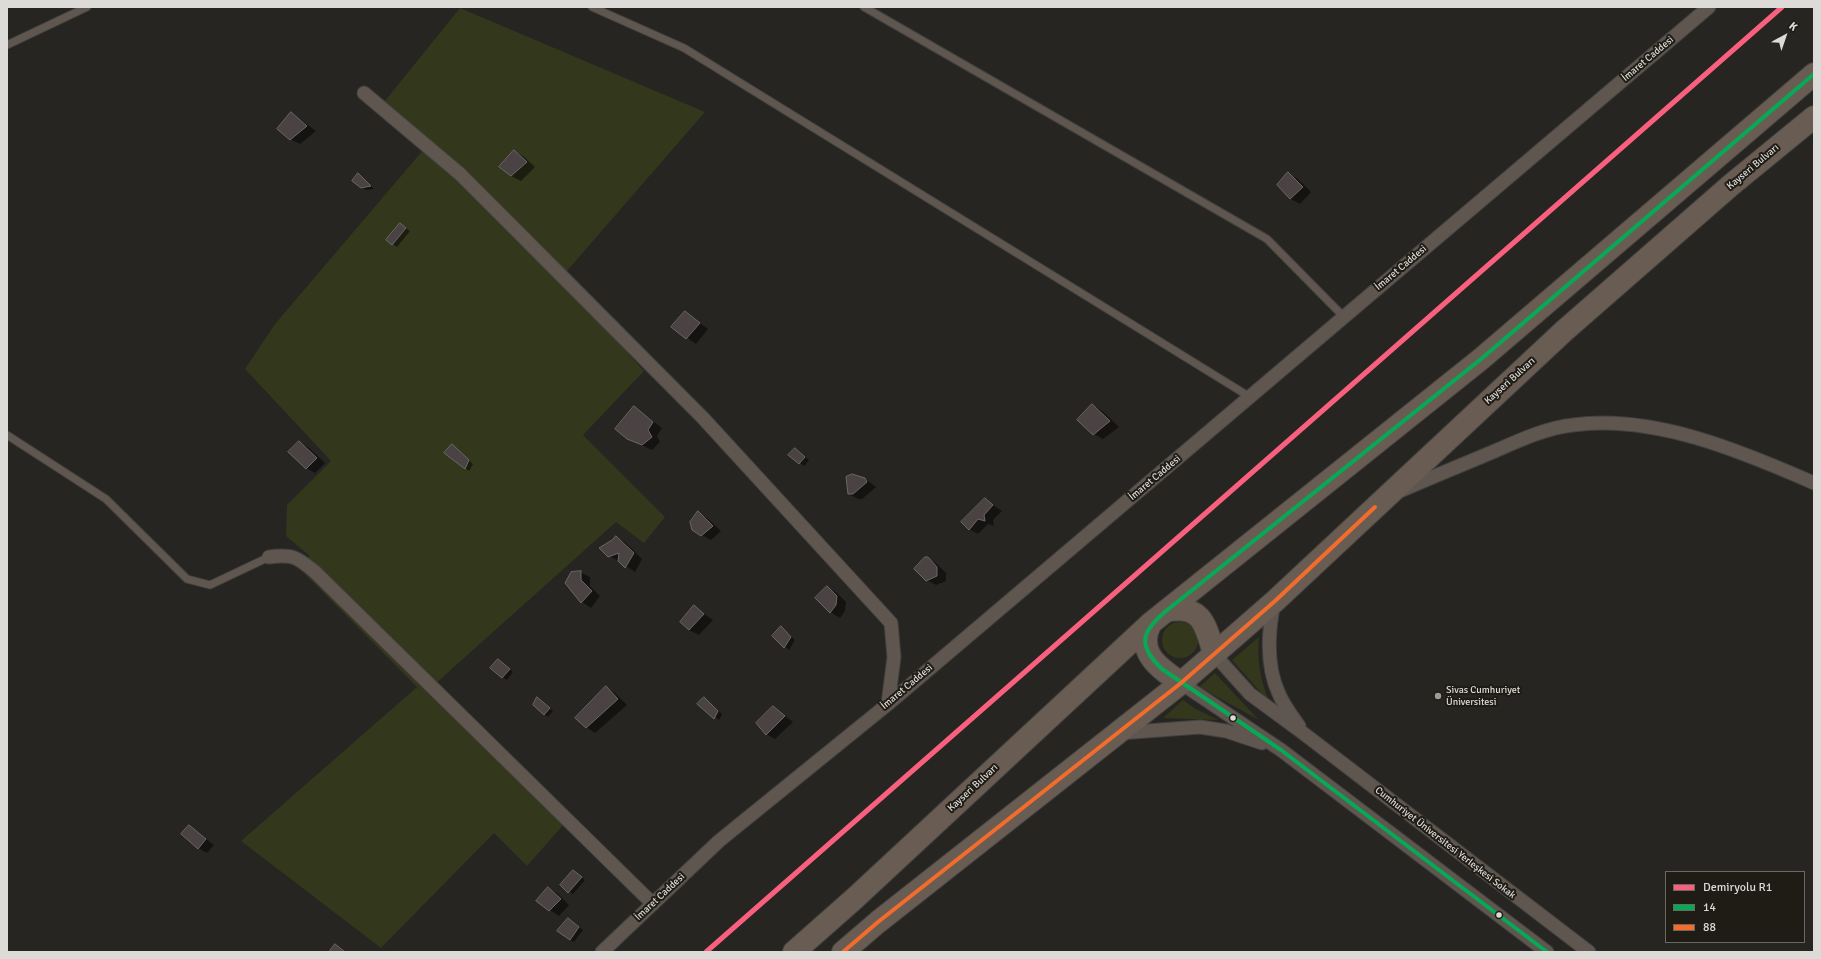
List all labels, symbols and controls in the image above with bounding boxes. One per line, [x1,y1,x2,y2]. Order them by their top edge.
north arrow [1765,16,1805,56]
text: K [1786,19,1800,34]
street label: İmaret Caddesi [1620,34,1676,84]
street label: Kayseri Bulvarı [1725,142,1781,192]
street label: İmaret Caddesi [1373,243,1429,293]
street label: Kayseri Bulvarı [1482,355,1538,407]
street label: İmaret Caddesi [1127,453,1183,503]
street label: İmaret Caddesi [879,662,935,712]
place label: Sivas Cumhuriyet Üniversitesi [1446,684,1520,708]
marker: Sivas Cumhuriyet Üniversitesi [1433,691,1443,701]
unlabelled marker [1228,713,1238,723]
street label: Kayseri Bulvarı [945,762,1001,814]
street label: Cumhuriyet Üniversitesi Yerleşkesi Sokak [1372,784,1518,902]
street label: İmaret Caddesi [633,871,687,923]
legend [1665,871,1805,943]
text: Demiryolu R1 [1703,880,1772,895]
text: 14 [1703,900,1716,915]
unlabelled marker [1494,910,1504,920]
text: 88 [1703,920,1716,935]

